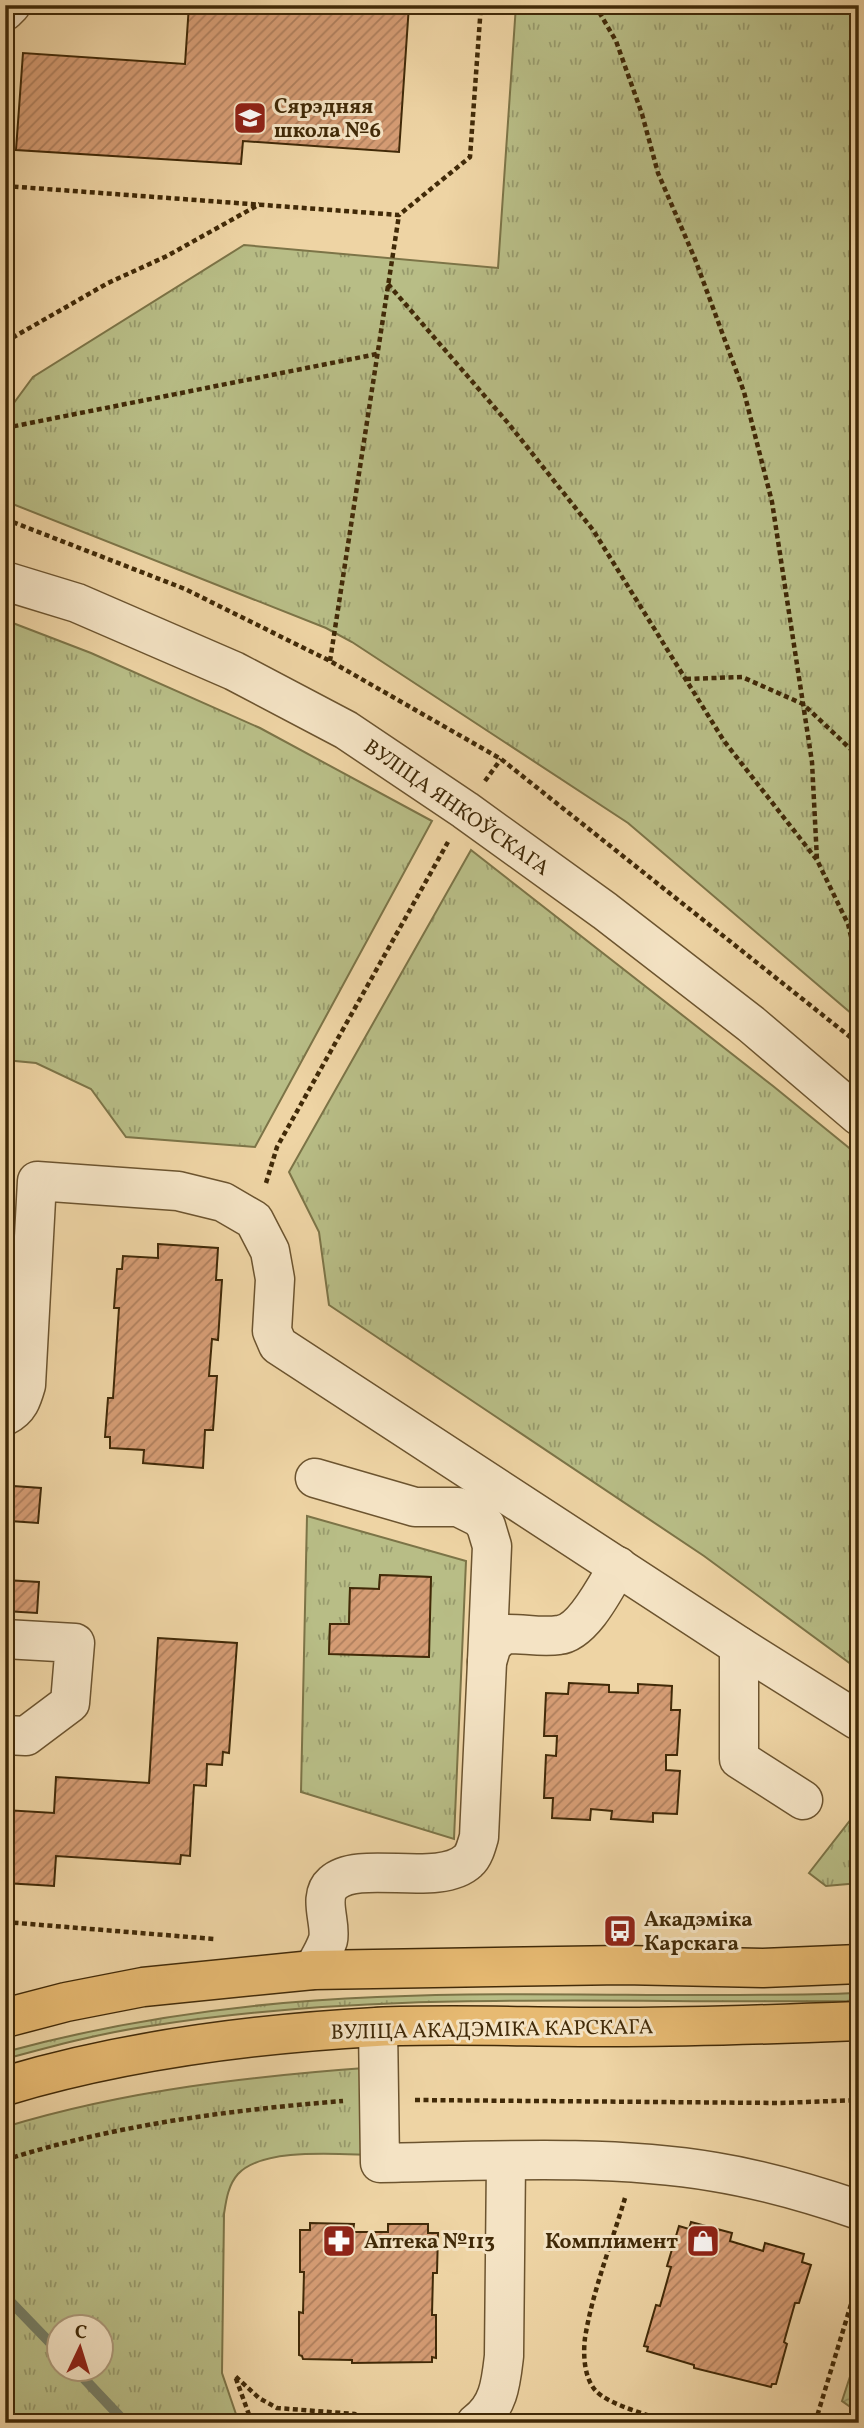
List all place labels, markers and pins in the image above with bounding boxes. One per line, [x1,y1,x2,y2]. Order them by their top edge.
place label: Сярэдняя школа №6 [274,93,381,146]
school or university icon: Сярэдняя школа №6 [231,99,269,137]
place label: Акадэміка Карскага [644,1906,753,1959]
bus stop icon: Акадэміка Карскага [601,1912,639,1950]
pharmacy icon: Аптека №113 [320,2222,358,2260]
shop icon: Комплимент [684,2222,722,2260]
place label: Аптека №113 [364,2228,495,2257]
place label: Комплимент [545,2228,678,2257]

